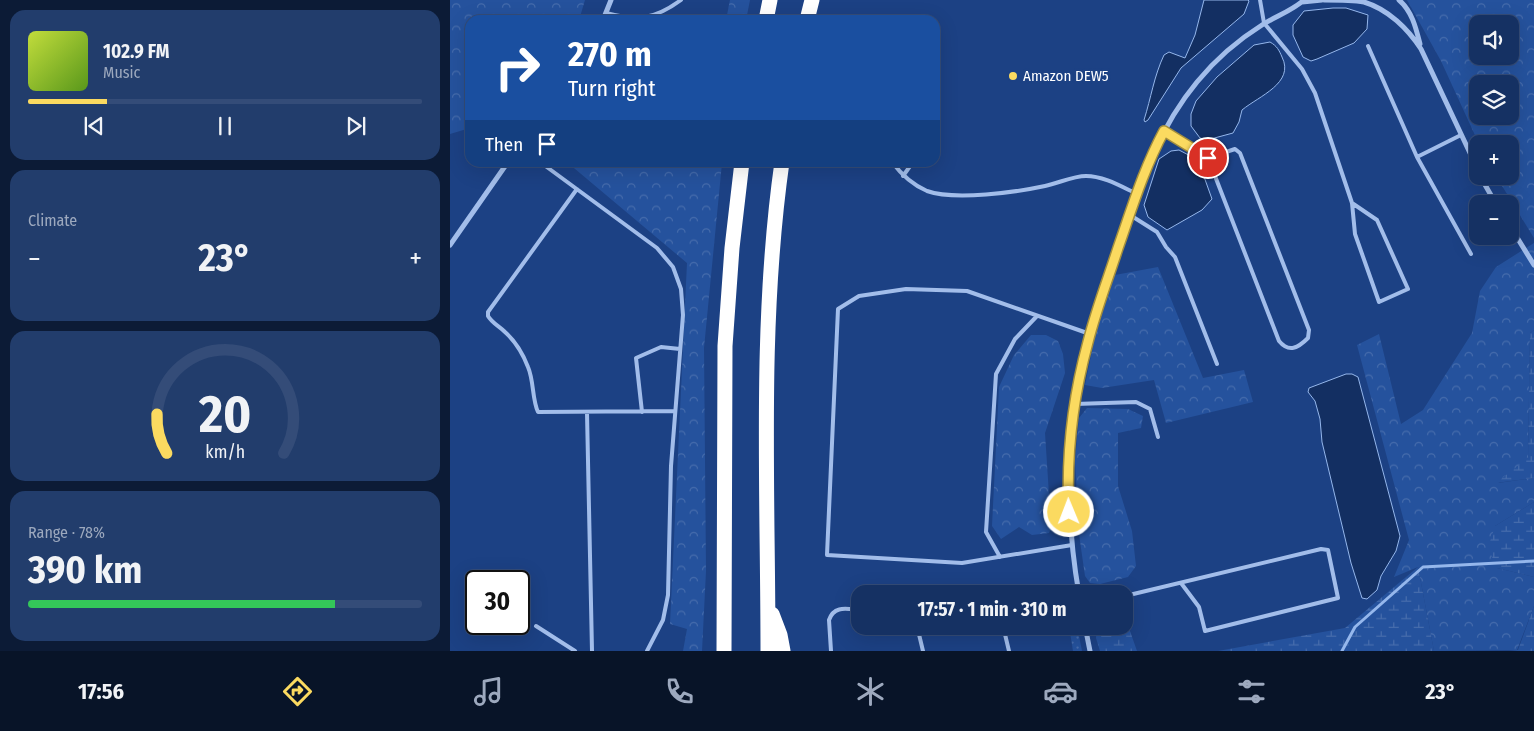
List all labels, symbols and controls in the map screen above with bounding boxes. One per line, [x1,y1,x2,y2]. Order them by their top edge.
map controls [1469,15,1519,245]
button: sound [1469,15,1519,65]
text: 270 m [568,33,652,75]
icon: right [485,35,550,100]
text: 102.9 FM [103,40,169,63]
text: Music [103,63,140,82]
place label: Amazon DEW5 [1023,67,1109,85]
marker: Amazon DEW5 [1007,70,1019,82]
text: Turn right [568,75,656,102]
button: layers [1469,75,1519,125]
icon: previous [80,112,108,140]
icon: pause [211,112,239,140]
icon: next [342,112,370,140]
icon: arrive [533,130,561,158]
text: Then [485,133,523,156]
button: + [1469,135,1519,185]
pin [1187,137,1229,179]
icon: arrive [1194,144,1222,172]
button: − [1469,195,1519,245]
text: Climate [28,211,77,230]
text: 23° [198,235,252,281]
text: − [28,242,41,275]
text: + [409,242,422,275]
text: 20 [198,383,251,446]
text: km/h [205,441,245,463]
position arrow [1042,485,1094,537]
text: Range · 78% [28,523,105,542]
text: 390 km [28,547,142,593]
speed limit sign: 30 [465,570,530,635]
text: 17:57 · 1 min · 310 m [918,598,1066,621]
icon: directions [280,674,315,709]
icon: music [471,674,506,709]
icon: phone [662,674,697,709]
icon: climate [853,674,888,709]
icon: car [1043,674,1078,709]
icon: filters [1234,674,1269,709]
text: 17:56 [78,678,124,705]
text: 23° [1425,678,1456,705]

